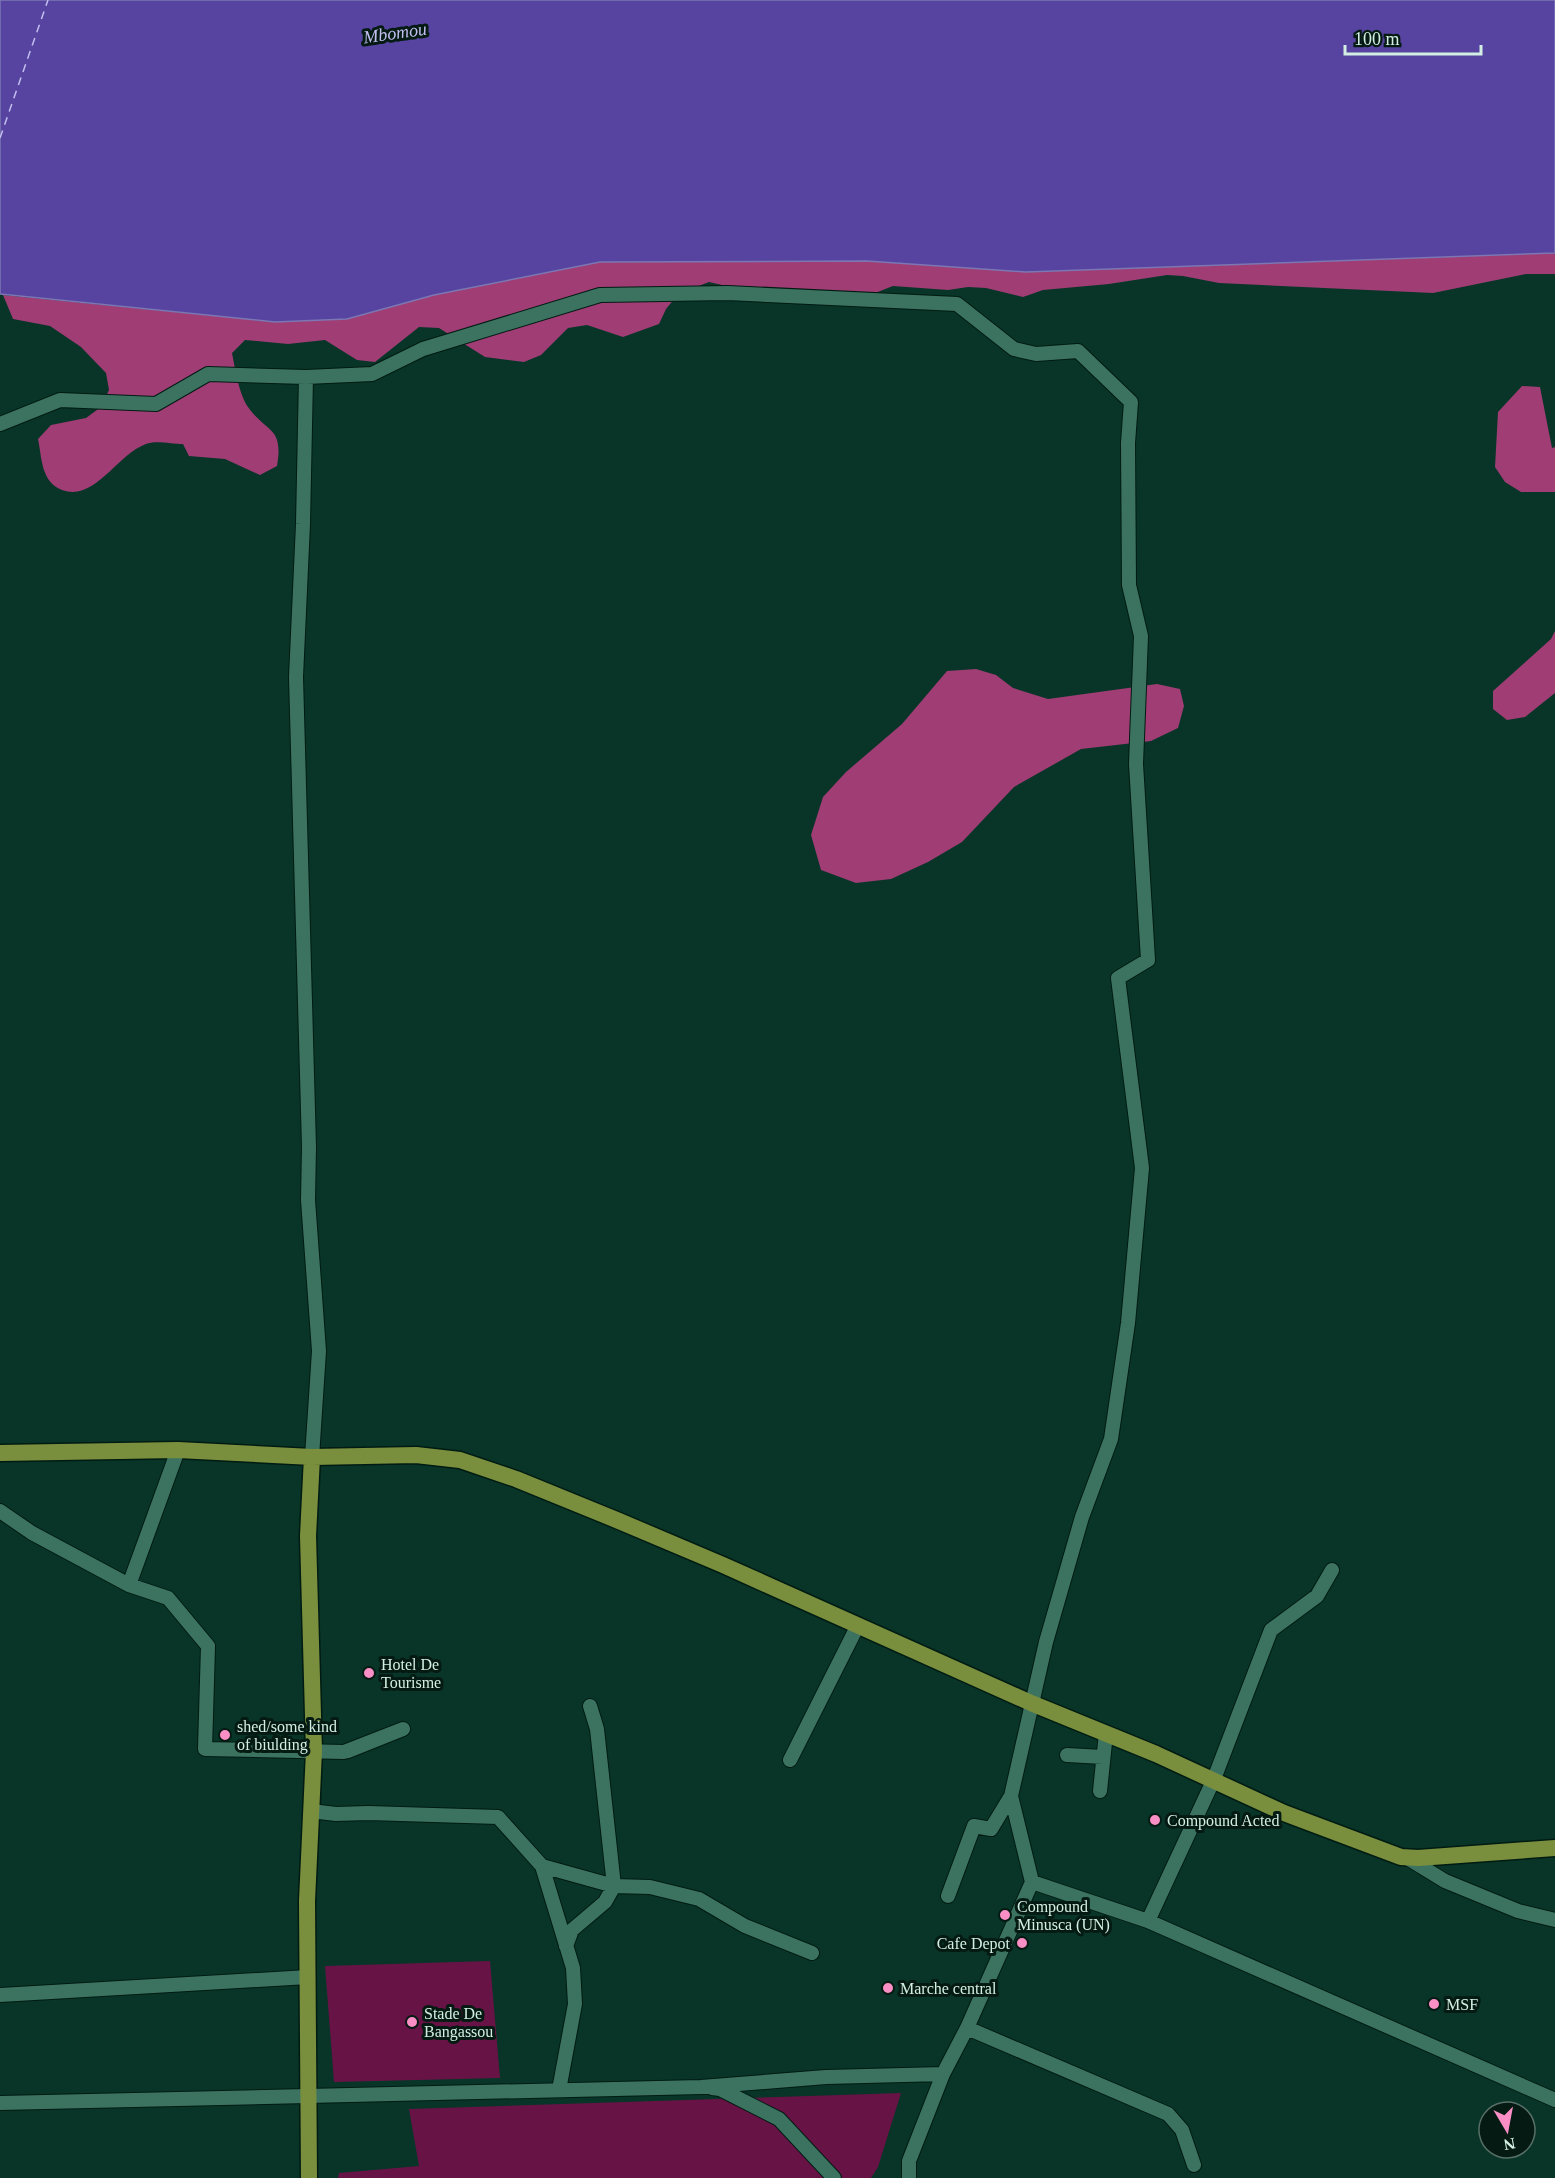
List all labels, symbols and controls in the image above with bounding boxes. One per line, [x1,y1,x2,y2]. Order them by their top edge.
scale bar [1345,18,1482,56]
water label: Mbomou [361,19,428,47]
text: 100 m [1354,29,1400,49]
place label: Hotel De Tourisme [381,1656,441,1691]
marker: Hotel De Tourisme [362,1666,376,1680]
place label: shed/some kind of biulding [237,1718,337,1754]
marker: shed/some kind of biulding [218,1728,232,1742]
place label: Compound Acted [1167,1812,1279,1830]
marker: Compound Acted [1148,1813,1162,1827]
place label: Compound Minusca (UN) [1017,1898,1110,1934]
marker: Compound Minusca (UN) [998,1908,1012,1922]
place label: Cafe Depot [937,1935,1011,1953]
marker: Cafe Depot [1015,1936,1029,1950]
place label: Marche central [900,1980,997,1997]
marker: Marche central [881,1981,895,1995]
place label: MSF [1446,1996,1478,2013]
marker: MSF [1427,1997,1441,2011]
place label: Stade De Bangassou [424,2005,493,2041]
marker: Stade De Bangassou [405,2015,419,2029]
north arrow [1477,2100,1537,2160]
text: N [1502,2135,1517,2154]

